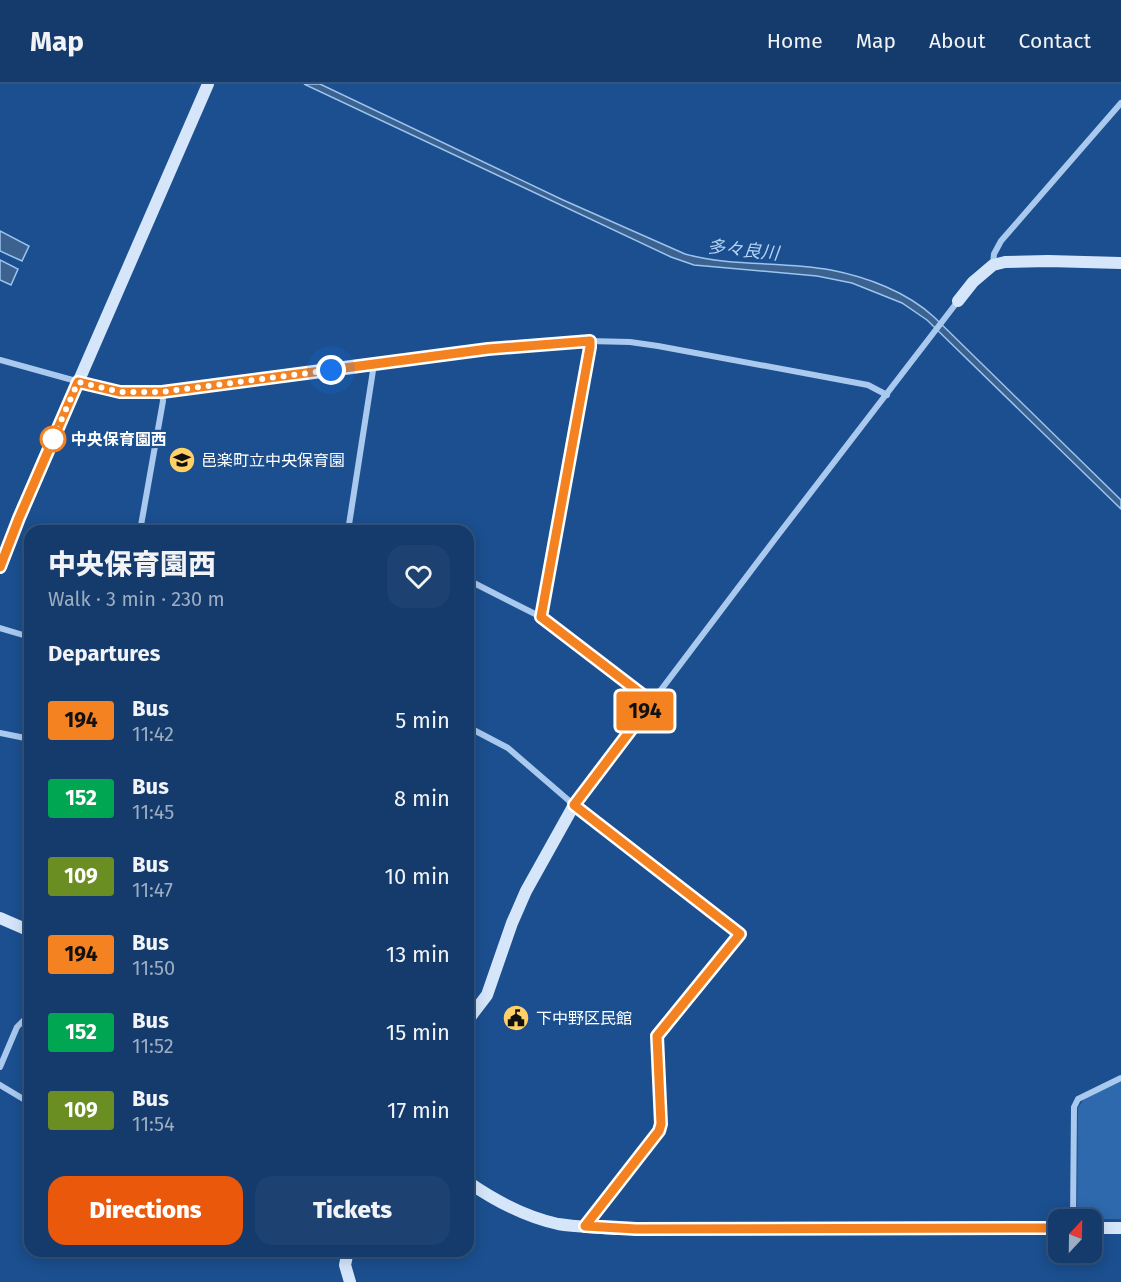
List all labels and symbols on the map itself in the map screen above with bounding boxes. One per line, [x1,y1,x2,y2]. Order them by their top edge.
water label: 多々良川 [706,235,782,265]
your location [316,355,346,385]
marker: 中央保育園西 [40,426,66,452]
place label: 中央保育園西 [71,430,167,449]
school or university icon: 邑楽町立中央保育園 [167,445,197,475]
place label: 邑楽町立中央保育園 [201,451,345,470]
line badge: 194 [610,692,680,730]
public building icon: 下中野区民館 [501,1003,531,1033]
place label: 下中野区民館 [536,1009,632,1028]
north arrow [1048,1209,1102,1263]

